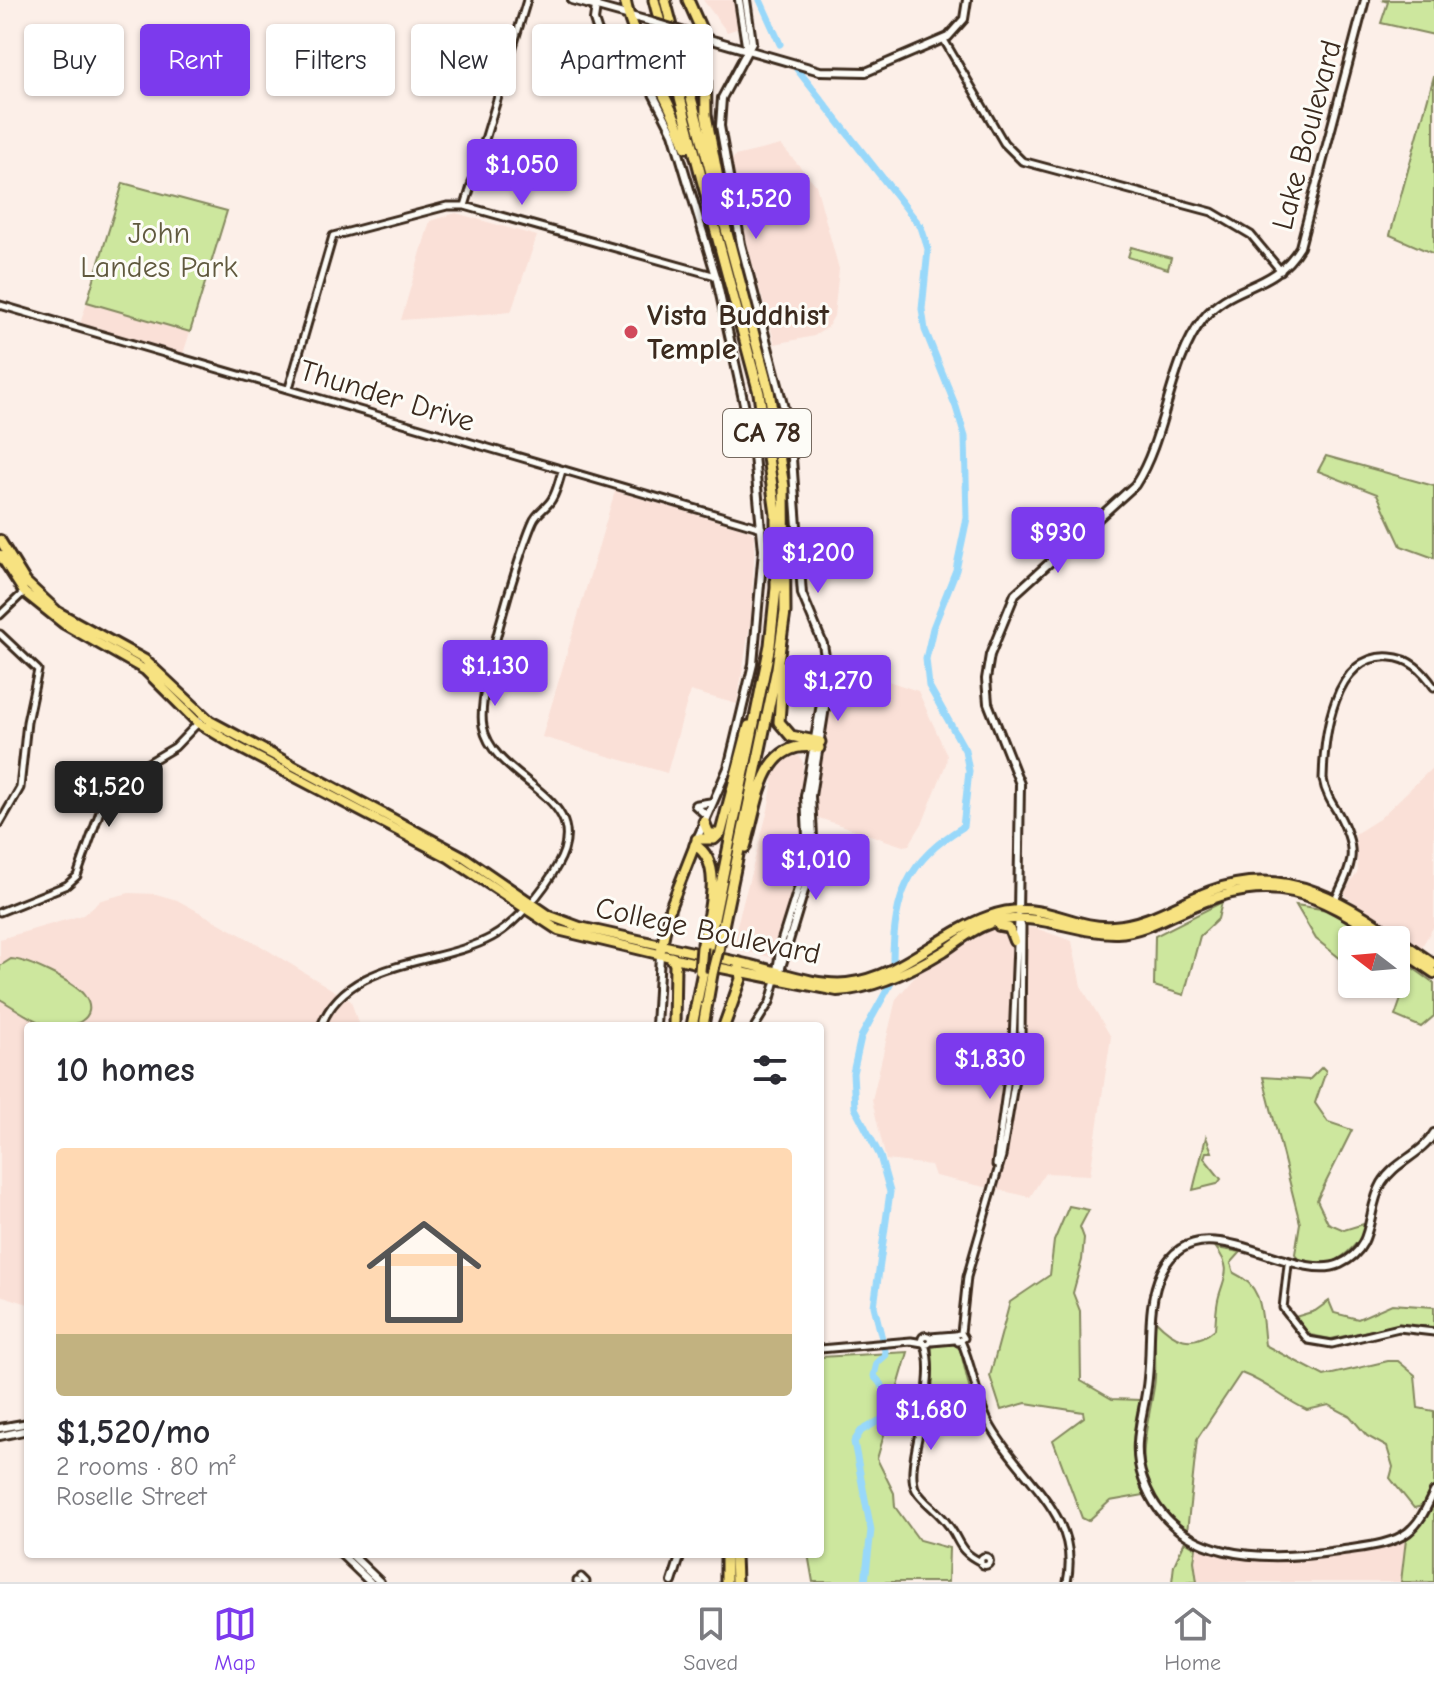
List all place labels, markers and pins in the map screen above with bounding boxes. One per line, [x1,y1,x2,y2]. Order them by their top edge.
pin: $1,050 [457,139,587,207]
pin: $1,520 [691,173,821,241]
place label: Vista Buddhist Temple [647,298,830,367]
marker: Vista Buddhist Temple [622,323,640,341]
pin: $930 [1011,507,1105,575]
pin: $1,200 [753,527,883,595]
pin: $1,130 [430,640,560,708]
pin: $1,270 [773,655,903,723]
pin: $1,520 [44,761,174,829]
pin: $1,010 [751,834,881,902]
pin: $1,830 [925,1033,1055,1101]
pin: $1,680 [866,1384,996,1452]

